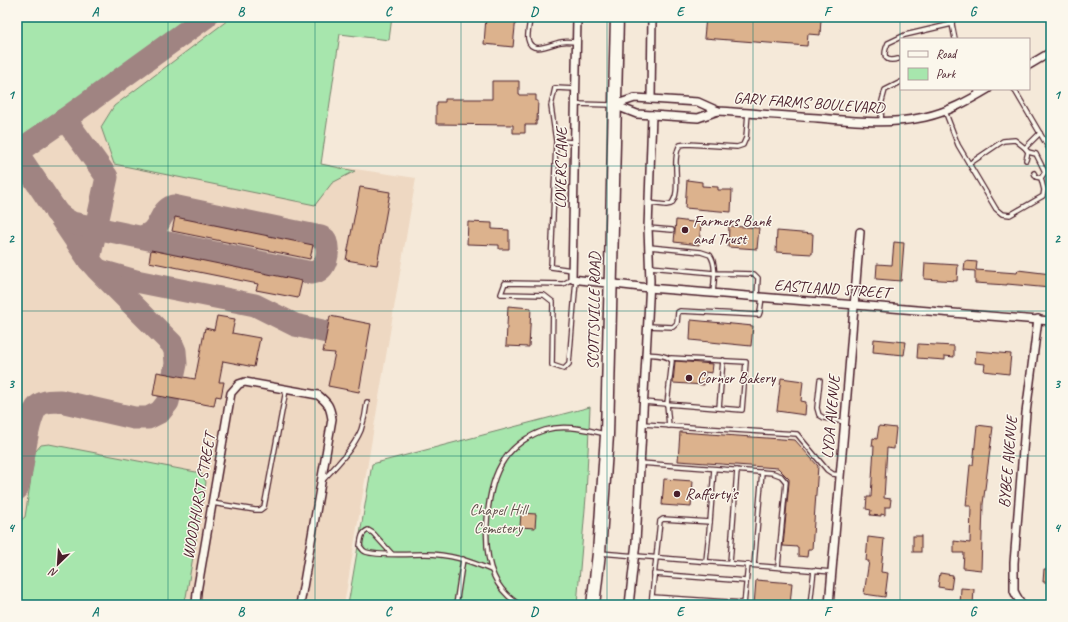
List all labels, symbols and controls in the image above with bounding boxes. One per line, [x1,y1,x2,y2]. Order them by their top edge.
text: A [92,4,100,20]
text: B [238,4,246,20]
text: C [385,4,393,20]
text: D [530,4,539,20]
text: E [677,4,686,20]
text: F [824,4,833,20]
text: G [970,4,978,20]
legend [900,38,1030,90]
text: Road [936,46,958,62]
text: Park [936,66,957,82]
text: 1 [8,87,16,103]
text: 1 [1054,87,1062,103]
street label: GARY FARMS BOULEVARD [733,88,887,118]
street label: LOVERS LANE [550,125,572,209]
place label: Farmers Bank and Trust [693,211,772,249]
marker: Farmers Bank and Trust [680,225,690,235]
text: 2 [8,231,15,247]
text: 2 [1054,231,1061,247]
street label: SCOTTSVILLE ROAD [583,250,605,370]
street label: EASTLAND STREET [773,275,895,303]
place label: Corner Bakery [697,368,777,388]
street label: LYDA AVENUE [817,372,845,460]
marker: Corner Bakery [684,373,694,383]
text: 3 [8,376,15,392]
text: 3 [1054,376,1061,392]
street label: BYBEE AVENUE [994,413,1022,509]
street label: WOODHURST STREET [178,428,221,561]
place label: Rafferty’s [685,484,739,504]
marker: Rafferty’s [672,489,682,499]
park label: Chapel Hill Cemetery [469,500,530,538]
text: 4 [8,520,16,536]
text: 4 [1054,520,1062,536]
north arrow [38,544,78,584]
text: N [46,564,60,581]
text: A [92,604,100,620]
text: B [238,604,246,620]
text: C [385,604,393,620]
text: D [530,604,539,620]
text: E [677,604,686,620]
text: F [824,604,833,620]
text: G [970,604,978,620]

